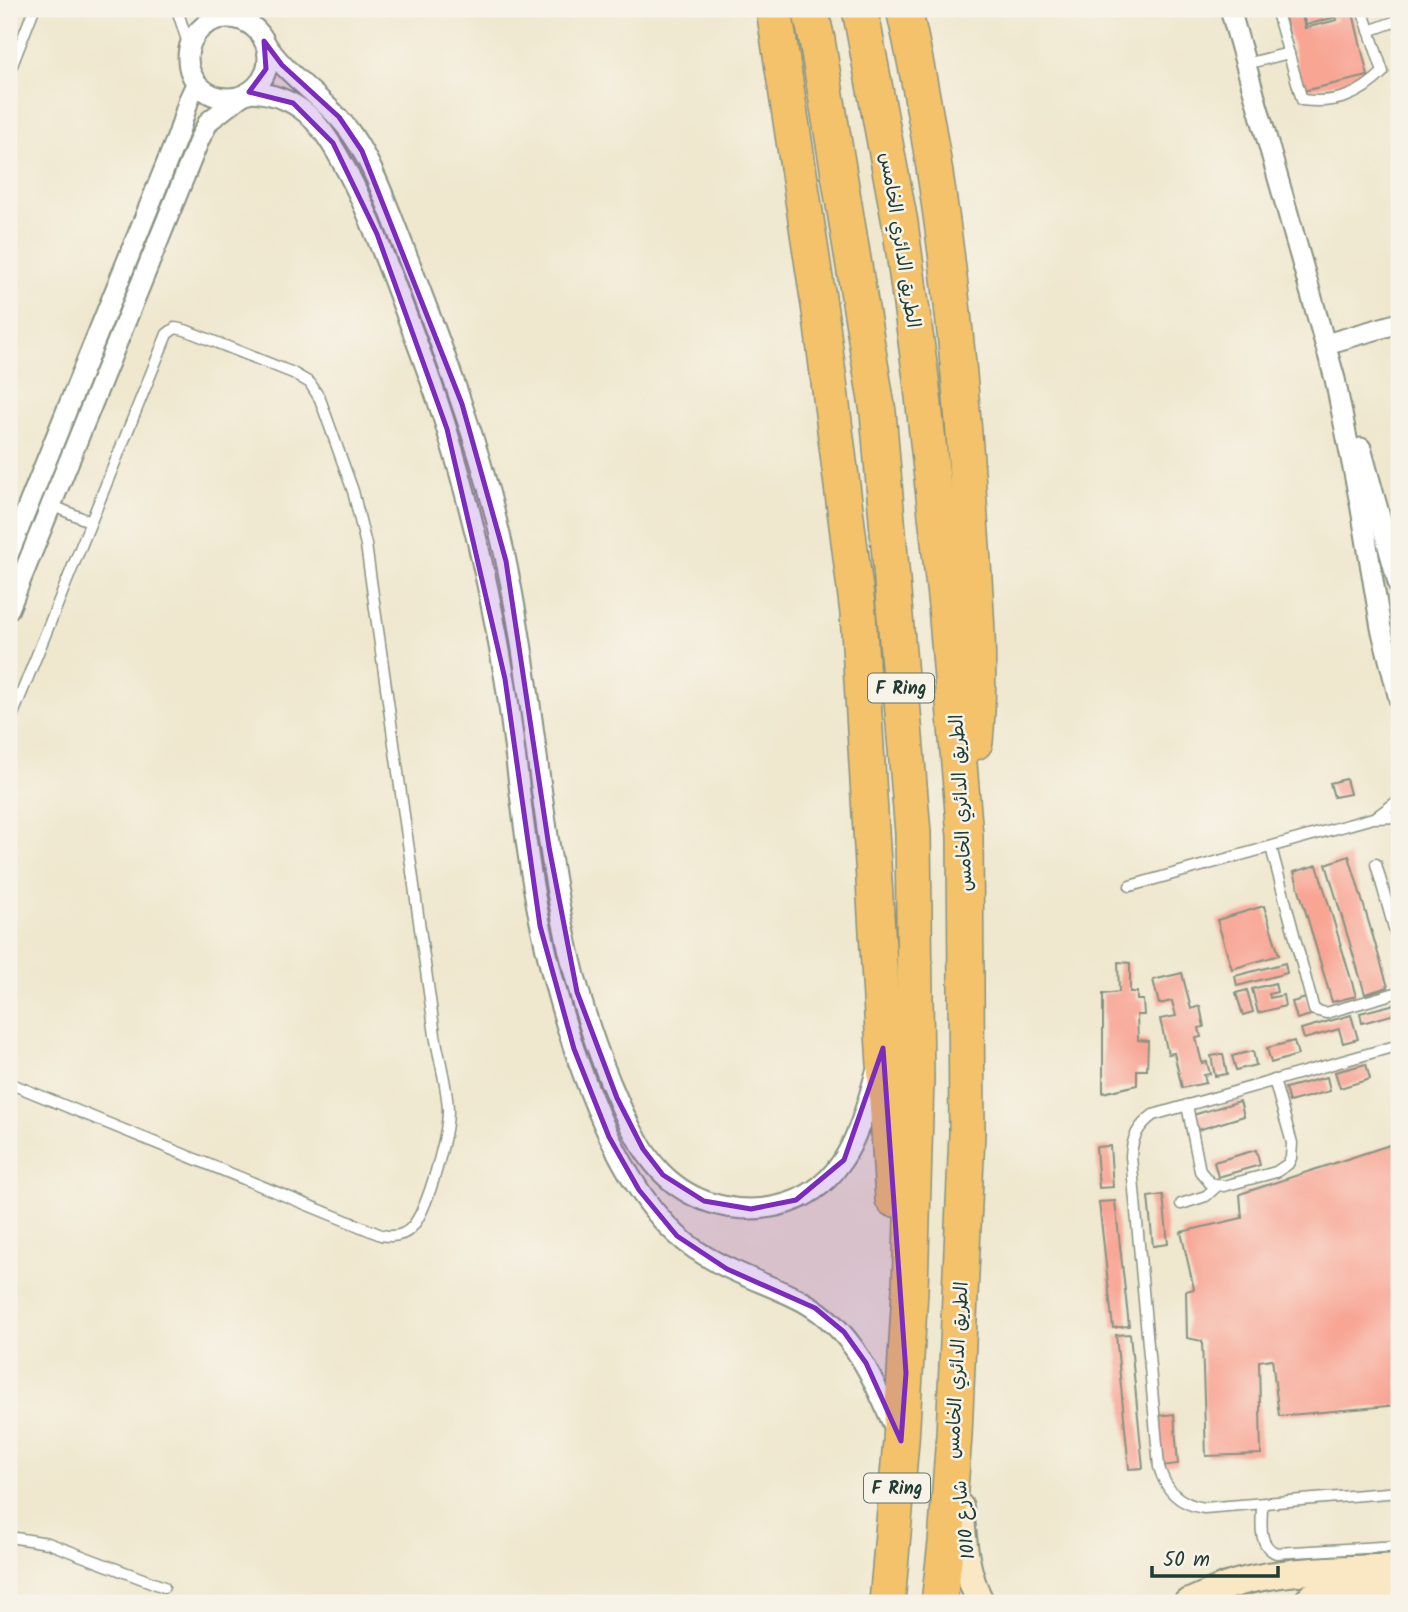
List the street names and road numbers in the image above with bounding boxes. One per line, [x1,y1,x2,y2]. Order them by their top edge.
street label: الطريق الدائري الخامس [870,150,928,330]
road number: F Ring [868,674,934,702]
street label: الطريق الدائري الخامس [942,714,982,892]
street label: الطريق الدائري الخامس [938,1281,978,1459]
road number: F Ring [864,1474,930,1503]
street label: شارع 1010 [945,1478,985,1561]

